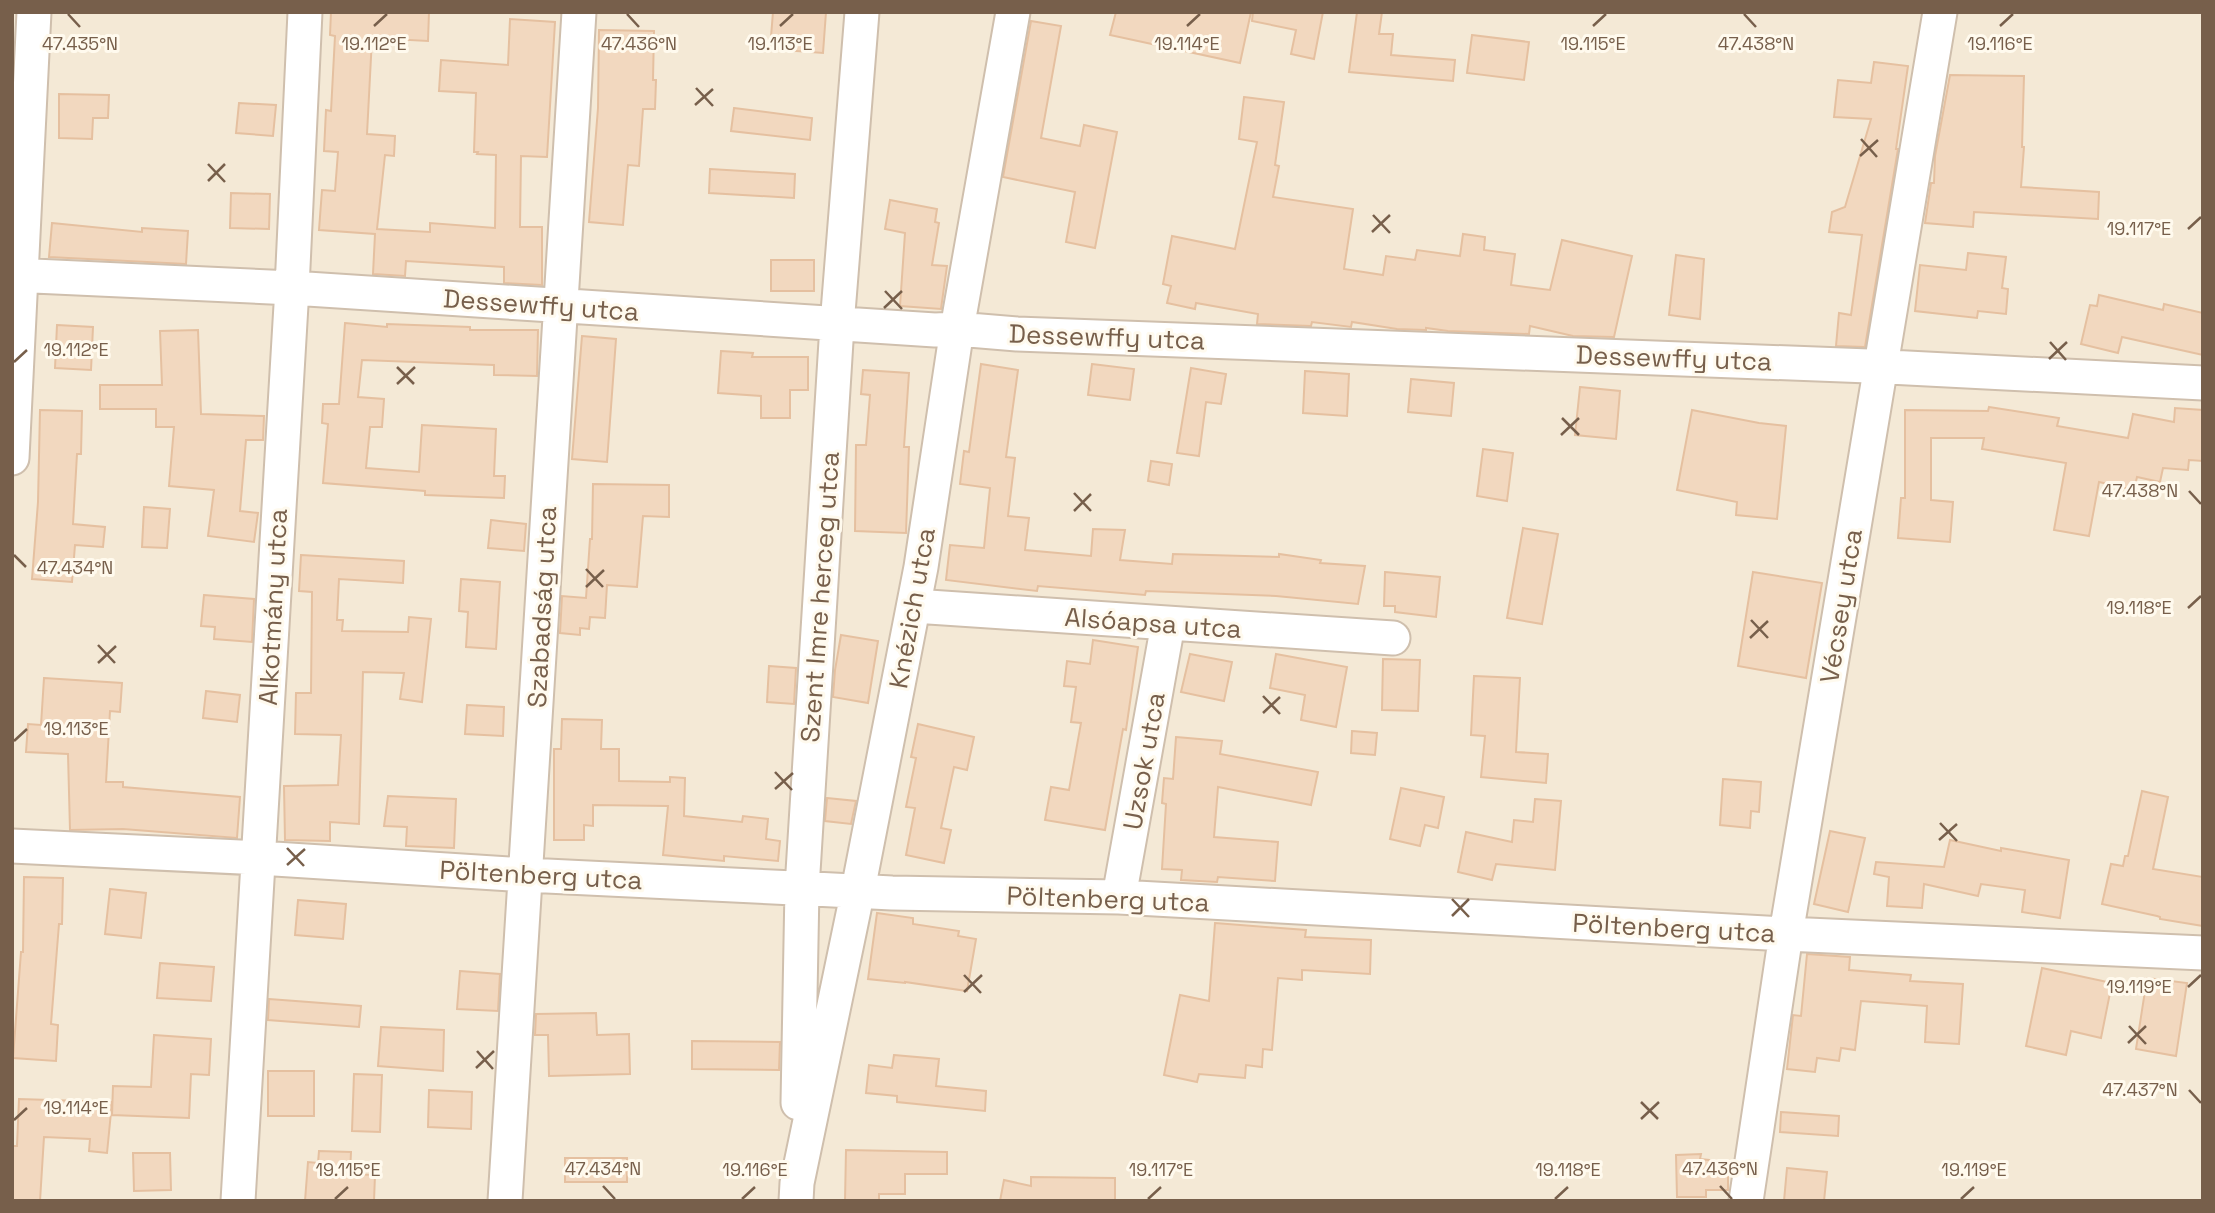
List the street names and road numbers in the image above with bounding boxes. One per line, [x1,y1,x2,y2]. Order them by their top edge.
street label: Dessewffy utca [442,281,640,329]
street label: Dessewffy utca [1008,317,1206,357]
street label: Dessewffy utca [1575,338,1773,378]
street label: Szent Imre herceg utca [793,450,847,744]
street label: Szabadság utca [520,505,564,709]
street label: Alkotmány utca [251,508,295,706]
street label: Knézich utca [881,525,943,691]
street label: Vécsey utca [1812,526,1870,686]
street label: Alsóapsa utca [1063,600,1243,646]
street label: Uzsok utca [1115,689,1173,833]
street label: Pöltenberg utca [439,853,643,897]
street label: Pöltenberg utca [1006,878,1210,920]
street label: Pöltenberg utca [1572,906,1776,950]

